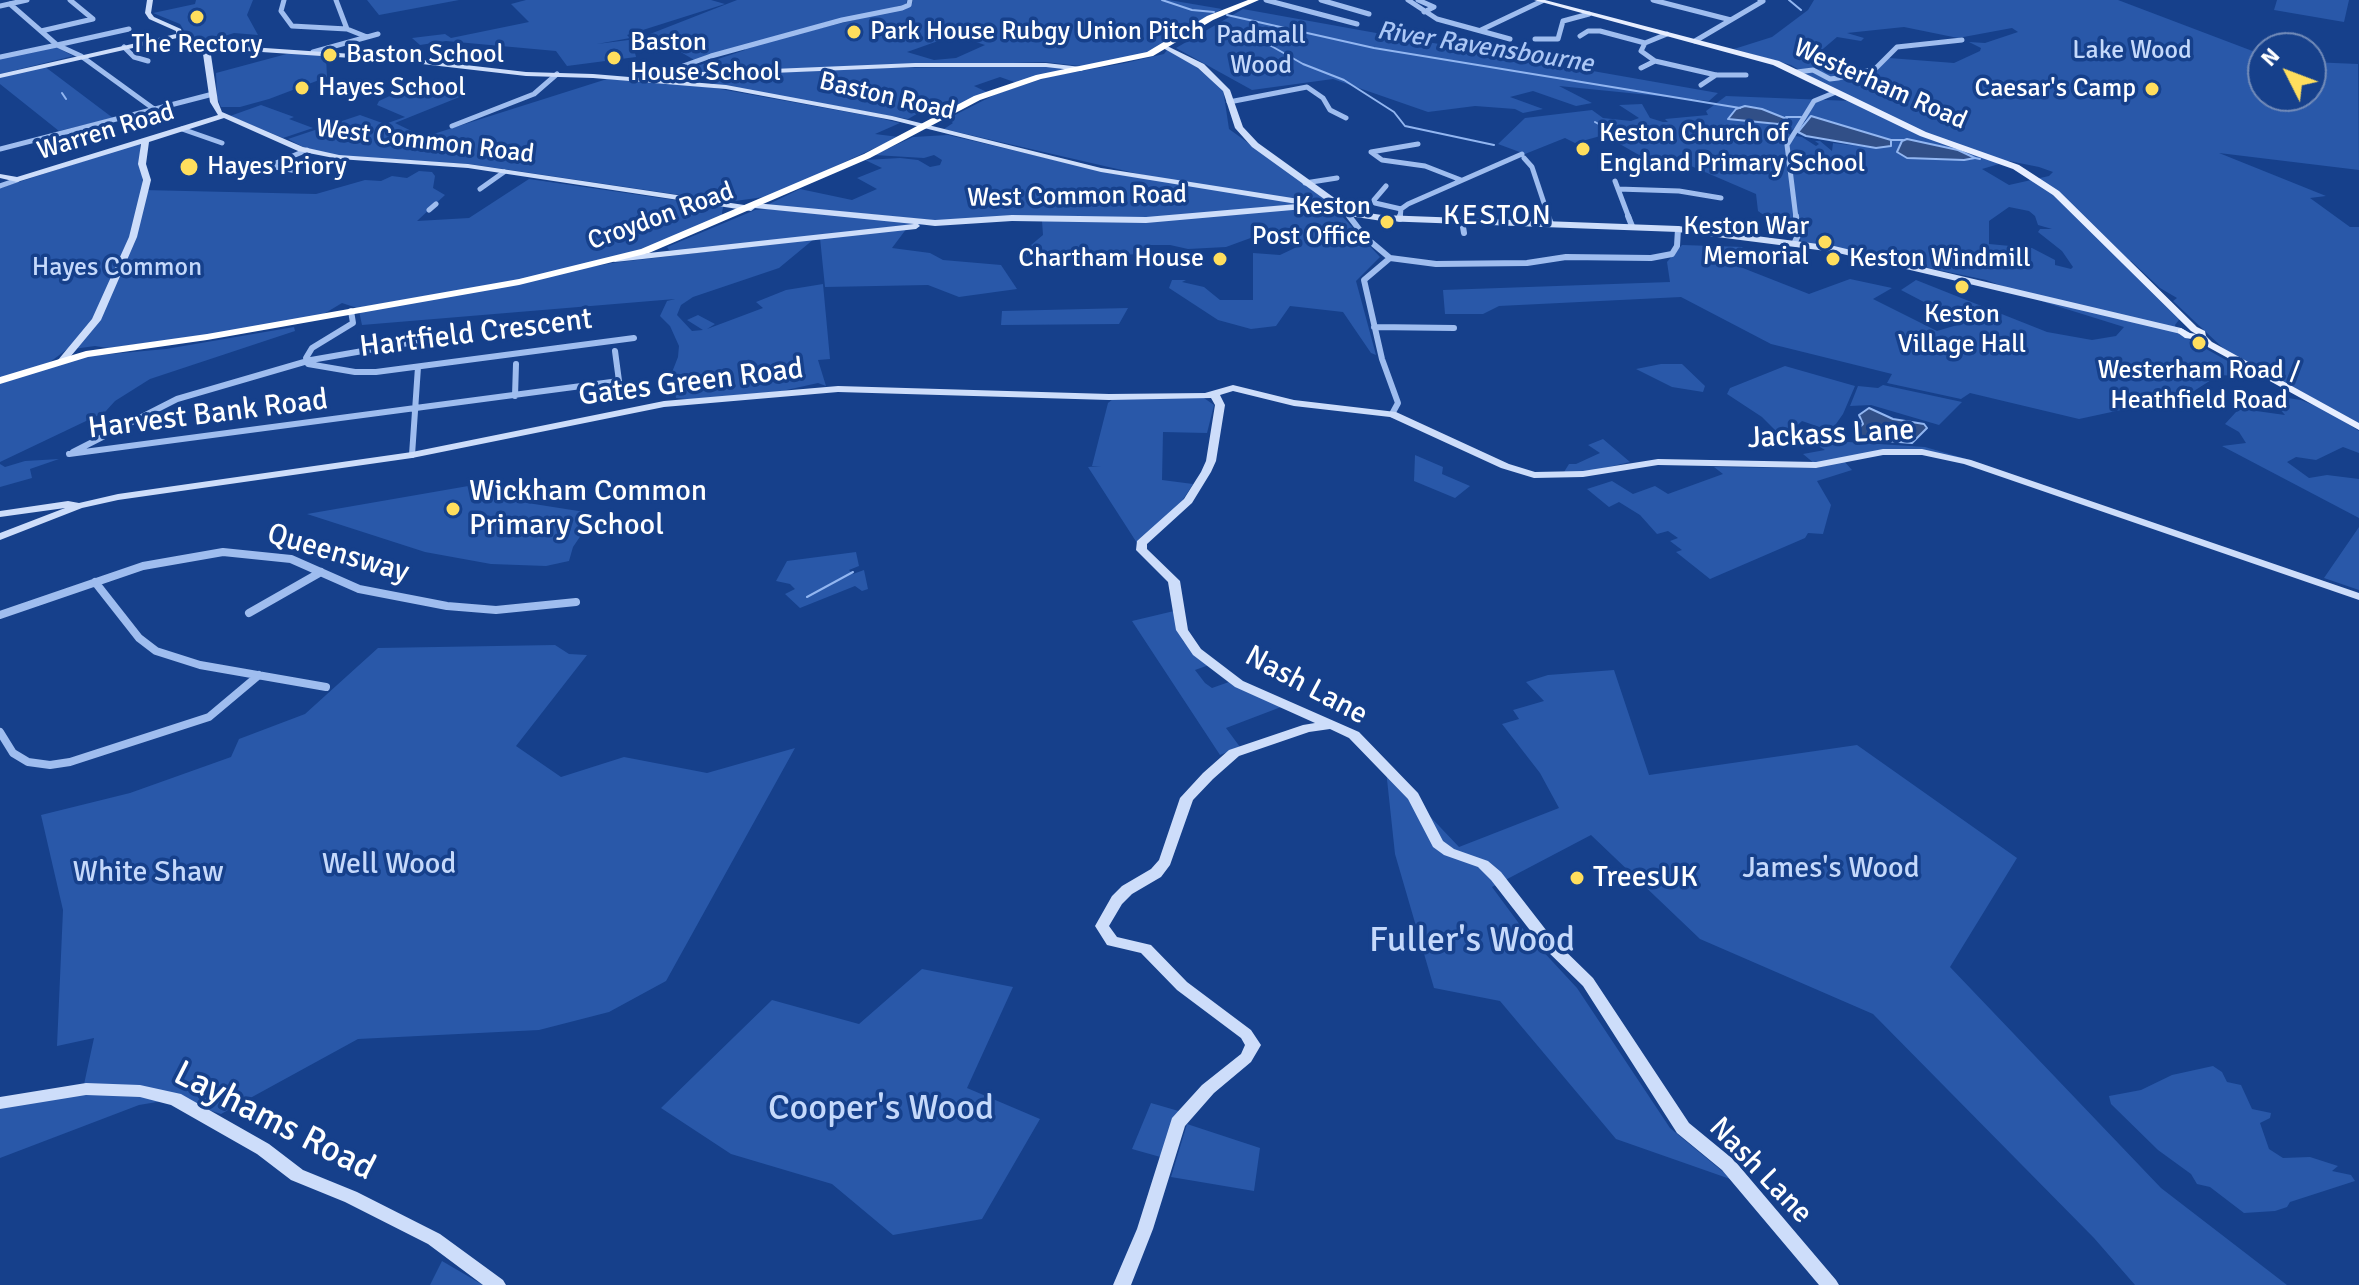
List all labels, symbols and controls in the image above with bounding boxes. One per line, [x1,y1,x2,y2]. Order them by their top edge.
marker: The Rectory [188,8,206,26]
water label: River Ravensbourne [1375,15,1595,81]
place label: Park House Rubgy Union Pitch [870,16,1205,48]
park label: Padmall Wood [1216,20,1306,82]
marker: Park House Rubgy Union Pitch [845,23,863,41]
place label: Baston House School [630,27,781,88]
place label: The Rectory [132,29,262,61]
north arrow [2247,32,2327,112]
street label: Westerham Road [1789,33,1971,137]
park label: Lake Wood [2072,35,2192,67]
place label: Baston School [346,39,504,71]
text: N [2255,42,2285,72]
marker: Baston School [321,46,339,64]
marker: Baston House School [605,49,623,67]
street label: Baston Road [816,66,958,128]
place label: Hayes School [318,72,466,104]
place label: Caesar's Camp [1975,73,2136,105]
marker: Hayes School [293,79,311,97]
marker: Caesar's Camp [2143,80,2161,98]
street label: Warren Road [34,96,178,168]
street label: West Common Road [314,113,536,171]
place label: Keston Church of England Primary School [1599,118,1865,180]
marker: Keston Church of England Primary School [1574,140,1592,158]
place label: Hayes Priory [207,151,347,183]
marker: Hayes Priory [178,156,200,178]
street label: Croydon Road [584,176,738,258]
street label: West Common Road [967,179,1187,215]
place label: Keston Post Office [1252,191,1371,252]
district label: KESTON [1443,200,1553,234]
place label: Keston War Memorial [1683,211,1809,272]
marker: Keston Post Office [1378,213,1396,231]
marker: Keston War Memorial [1816,233,1834,251]
place label: Chartham House [1018,243,1204,275]
place label: Keston Windmill [1849,243,2031,275]
marker: Chartham House [1211,250,1229,268]
marker: Keston Windmill [1824,250,1842,268]
park label: Hayes Common [32,252,202,284]
marker: Keston Village Hall [1953,278,1971,296]
place label: Keston Village Hall [1898,299,2026,360]
street label: Hartfield Crescent [358,302,594,366]
marker: Westerham Road / Heathfield Road [2190,334,2208,352]
street label: Gates Green Road [577,351,805,415]
place label: Westerham Road / Heathfield Road [2097,355,2301,416]
street label: Harvest Bank Road [86,382,330,448]
street label: Jackass Lane [1747,413,1915,457]
place label: Wickham Common Primary School [469,474,707,544]
marker: Wickham Common Primary School [444,500,462,518]
street label: Queensway [263,517,413,591]
street label: Nash Lane [1239,639,1373,733]
park label: Well Wood [322,847,456,883]
park label: James's Wood [1742,851,1920,887]
park label: White Shaw [72,855,224,891]
place label: TreesUK [1593,860,1698,896]
marker: TreesUK [1568,869,1586,887]
park label: Fuller's Wood [1369,920,1575,964]
street label: Layhams Road [166,1053,382,1191]
park label: Cooper's Wood [768,1088,994,1132]
street label: Nash Lane [1701,1110,1819,1232]

